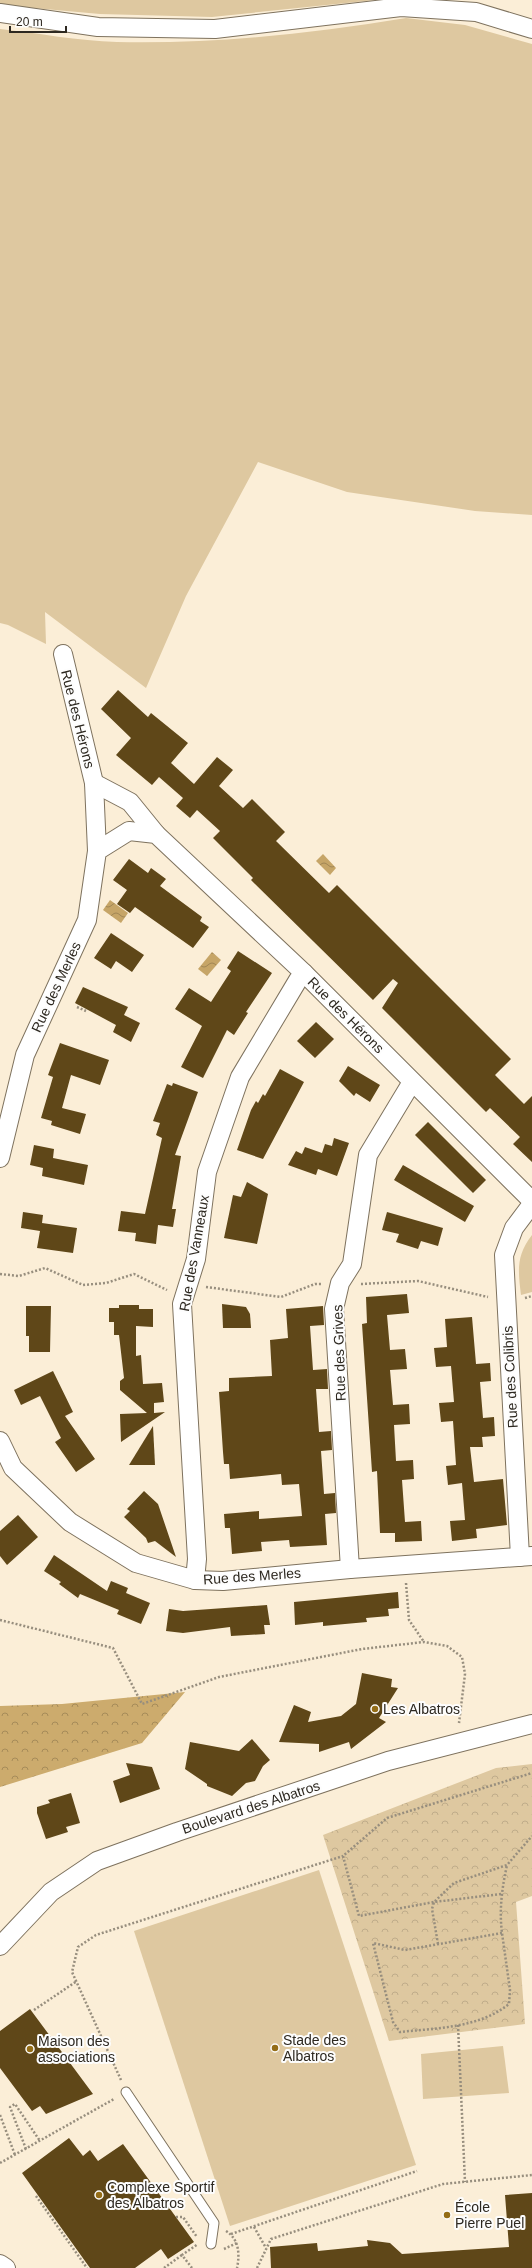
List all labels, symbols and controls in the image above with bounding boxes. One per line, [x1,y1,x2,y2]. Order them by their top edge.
scale bar [10,8,66,34]
text: 20 m [16,15,43,29]
street label: Rue des Hérons [58,668,98,770]
street label: Rue des Merles [28,939,84,1035]
street label: Rue des Hérons [305,974,387,1056]
street label: Rue des Vanneaux [176,1193,212,1313]
street label: Rue des Grives [329,1305,349,1401]
street label: Rue des Colibris [499,1325,521,1429]
street label: Rue des Merles [203,1565,301,1587]
place label: Les Albatros [383,1701,460,1717]
marker: Les Albatros [370,1704,380,1714]
street label: Boulevard des Albatros [180,1777,322,1837]
place label: Stade des Albatros [283,2032,346,2064]
place label: Maison des associations [38,2033,115,2065]
marker: Stade des Albatros [270,2043,280,2053]
marker: Maison des associations [25,2044,35,2054]
place label: Complexe Sportif des Albatros [107,2179,214,2211]
marker: Complexe Sportif des Albatros [94,2190,104,2200]
place label: École Pierre Puel [455,2199,524,2231]
marker: École Pierre Puel [442,2210,452,2220]

